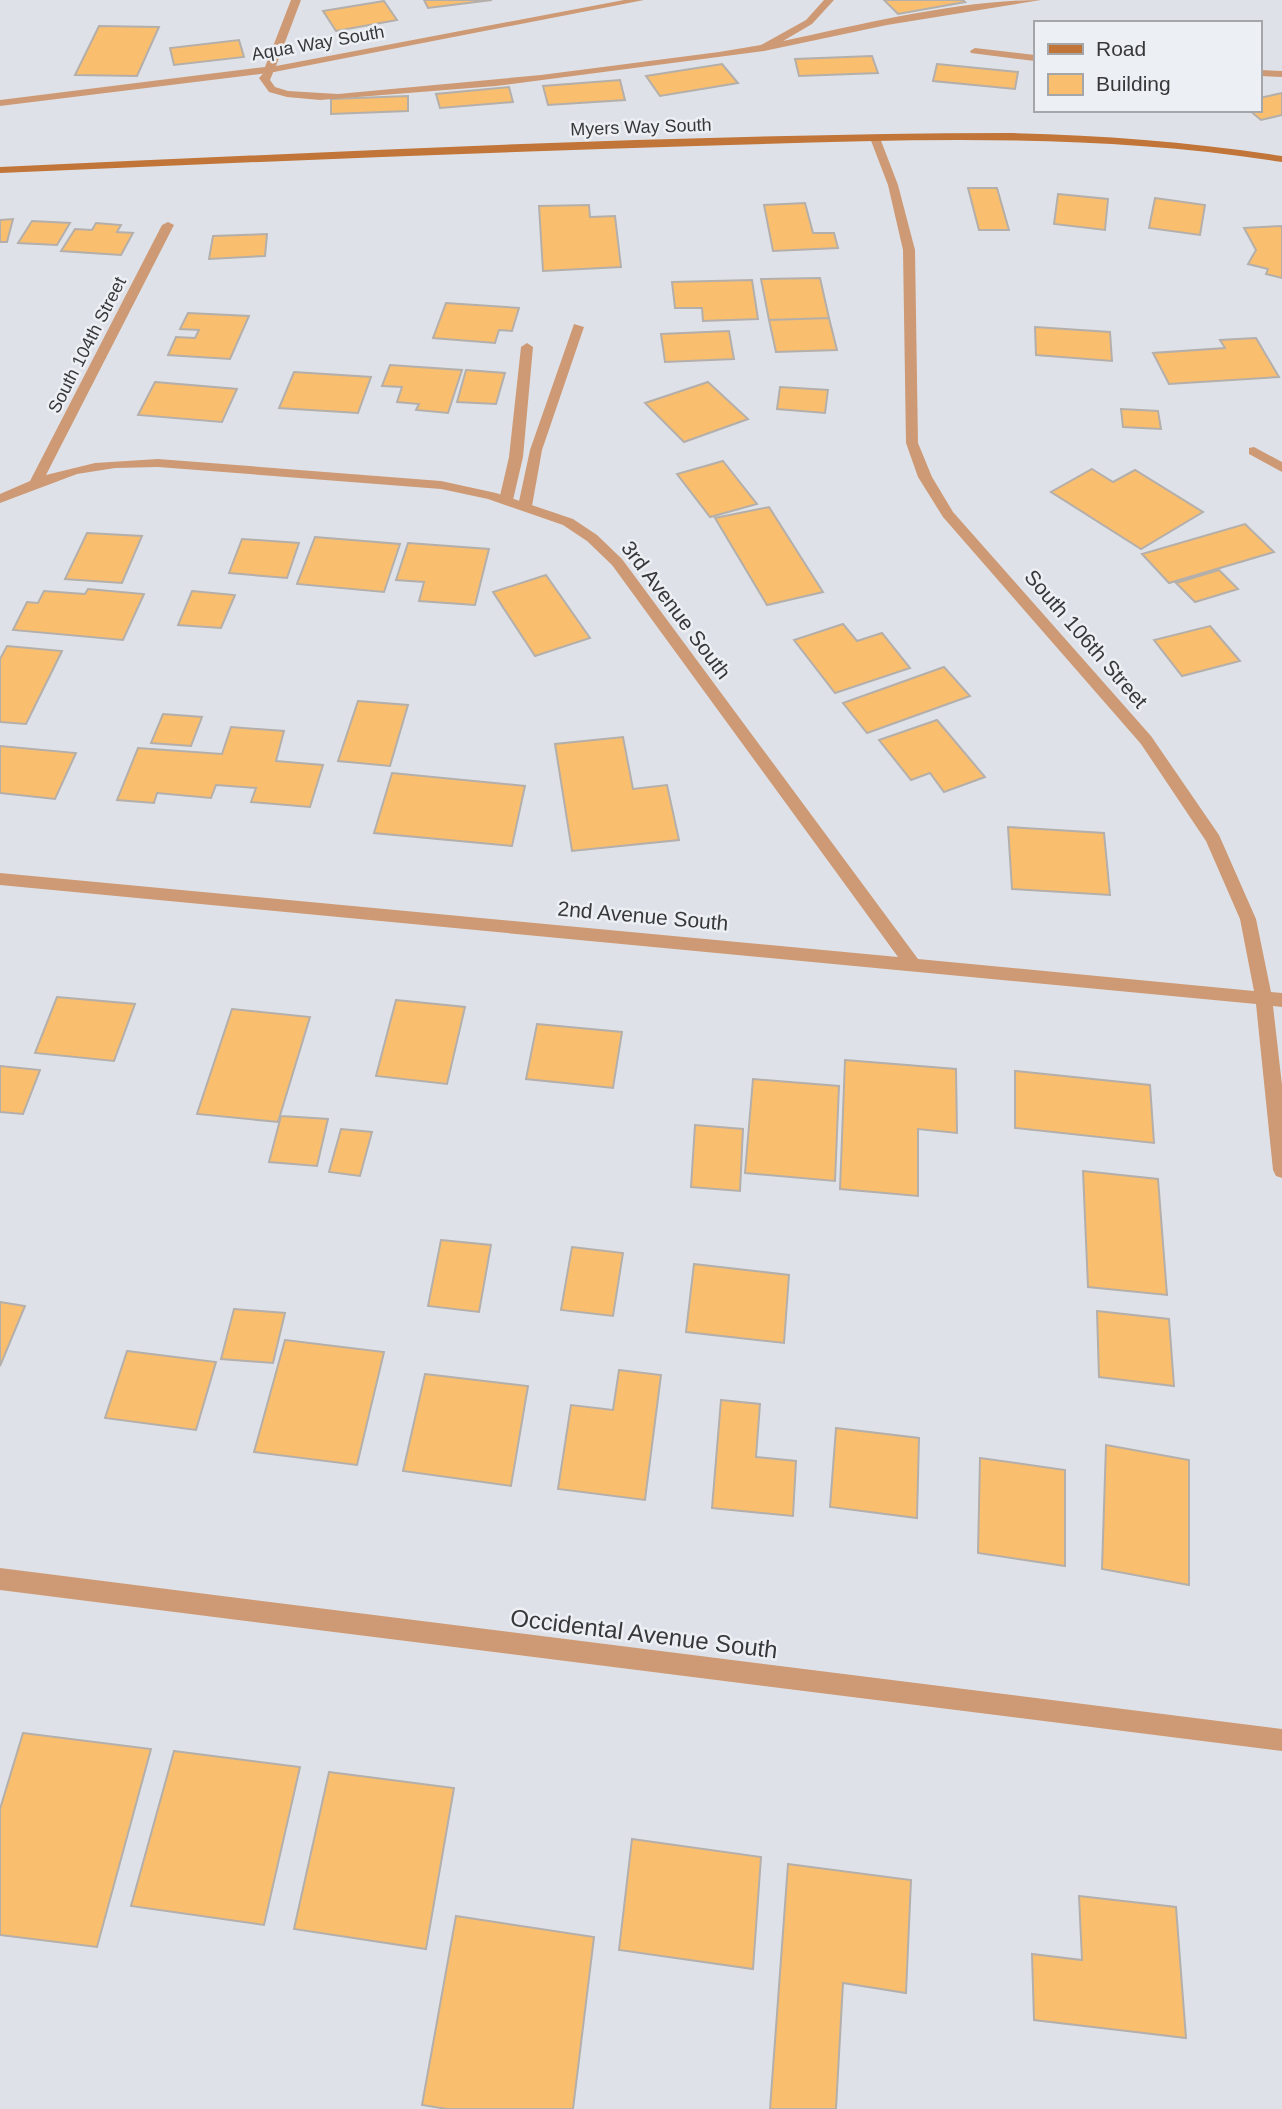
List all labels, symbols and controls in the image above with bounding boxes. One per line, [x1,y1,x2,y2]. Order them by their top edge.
street label: Aqua Way South [250,21,386,65]
legend [1034,21,1261,112]
text: Road [1096,37,1146,60]
text: Building [1096,72,1171,95]
street label: Myers Way South [570,115,712,139]
street label: South 104th Street [44,274,130,416]
street label: 3rd Avenue South [617,536,736,683]
street label: South 106th Street [1020,565,1153,712]
street label: 2nd Avenue South [557,897,729,934]
street label: Occidental Avenue South [509,1604,779,1663]

